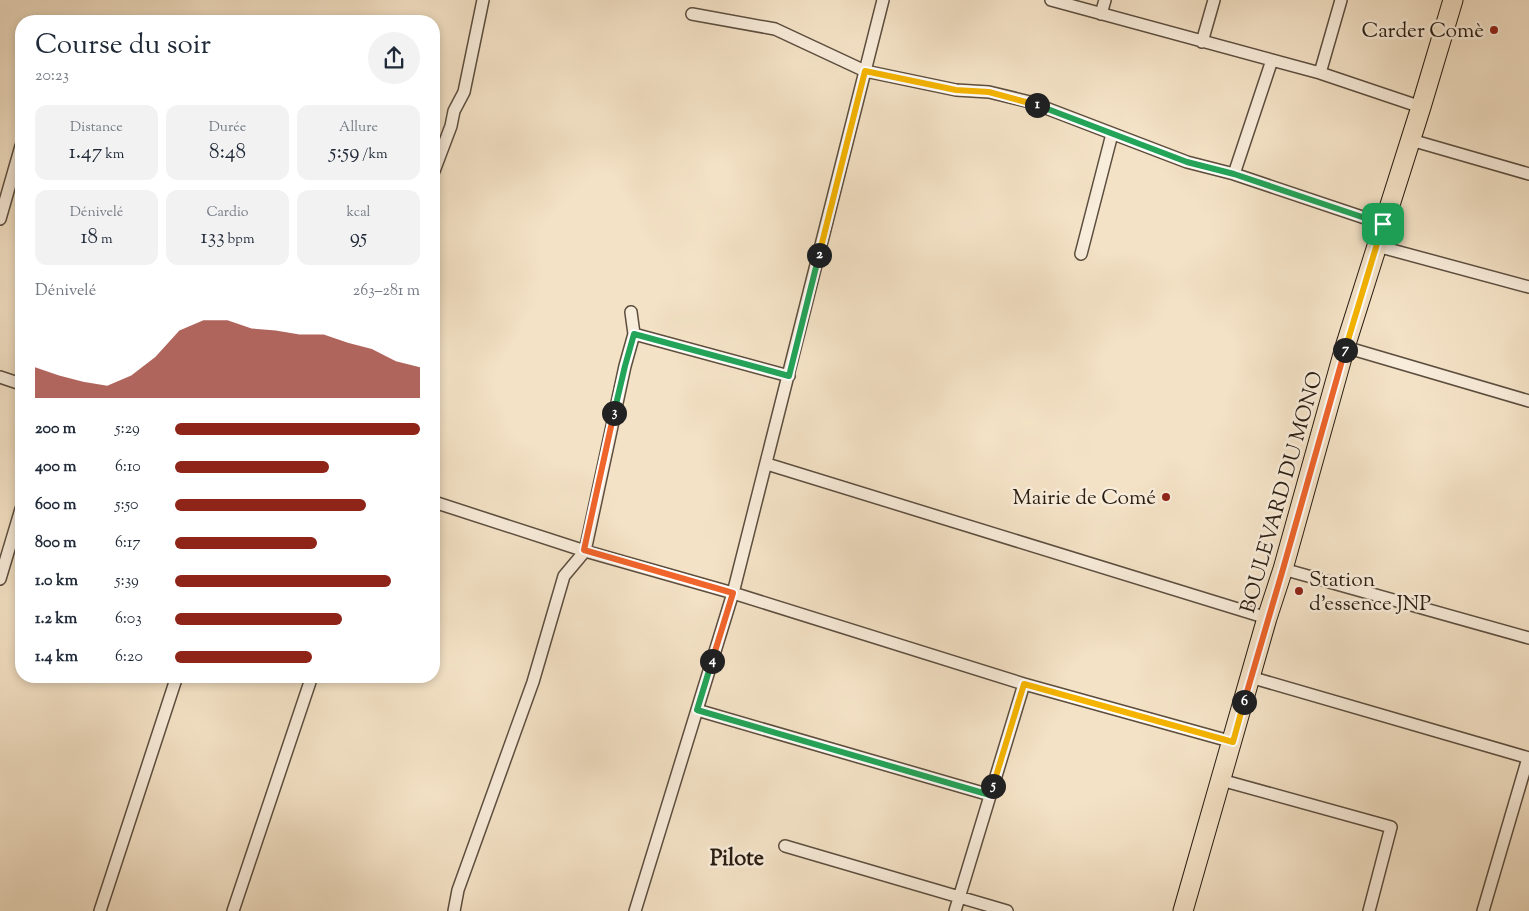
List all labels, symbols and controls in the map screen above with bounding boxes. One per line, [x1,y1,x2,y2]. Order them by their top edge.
place label: Carder Comè [1362,17,1484,47]
marker: Carder Comè [1488,24,1500,36]
text: Course du soir [35,26,211,66]
button: share [368,32,420,84]
text: 20:23 [35,65,69,88]
pin: 1 [1024,92,1050,118]
text: 1 [1035,95,1040,115]
text: Distance [70,118,123,138]
text: Durée [209,118,246,138]
text: Allure [339,118,378,138]
text: 1.47 [69,138,102,168]
text: 8:48 [209,138,246,168]
text: 5:59 [329,138,359,168]
text: km [102,145,124,165]
text: /km [359,145,388,165]
text: Dénivelé [70,203,123,223]
text: Cardio [206,203,249,223]
text: kcal [346,203,371,223]
pin [1362,203,1404,245]
icon: arrive [1369,210,1397,238]
text: 18 [80,223,98,253]
text: 133 [201,223,225,253]
text: 95 [350,223,367,253]
text: m [98,230,113,250]
text: bpm [225,230,254,250]
pin: 2 [806,242,832,268]
text: 2 [816,245,823,265]
text: Dénivelé [35,280,96,303]
text: 263–281 m [353,280,420,303]
pin: 7 [1332,338,1358,362]
text: 7 [1342,340,1349,360]
street label: BOULEVARD DU MONO [1234,368,1332,617]
pin: 3 [602,400,626,426]
text: 3 [612,403,617,423]
text: 200 m [35,418,76,441]
text: 5:29 [115,418,140,441]
text: 400 m [35,456,77,479]
text: 6:10 [115,456,141,479]
place label: Mairie de Comé [1012,484,1156,514]
marker: Mairie de Comé [1160,491,1172,503]
text: 600 m [35,494,77,517]
text: 5:50 [115,494,139,517]
text: 800 m [35,532,77,555]
text: 6:17 [115,532,140,555]
place label: Station d'essence JNP [1309,566,1431,620]
text: 1.0 km [35,570,78,593]
text: 5:39 [115,570,139,593]
marker: Station d'essence JNP [1293,585,1305,597]
text: 1.2 km [35,608,77,631]
text: 6:03 [115,608,142,631]
text: 1.4 km [35,646,78,669]
text: 6:20 [115,646,143,669]
pin: 4 [700,648,724,674]
text: 4 [709,651,716,671]
pin: 6 [1232,690,1256,714]
text: 6 [1241,692,1248,712]
pin: 5 [980,774,1006,798]
text: 5 [991,776,996,796]
district label: Pilote [710,844,764,876]

